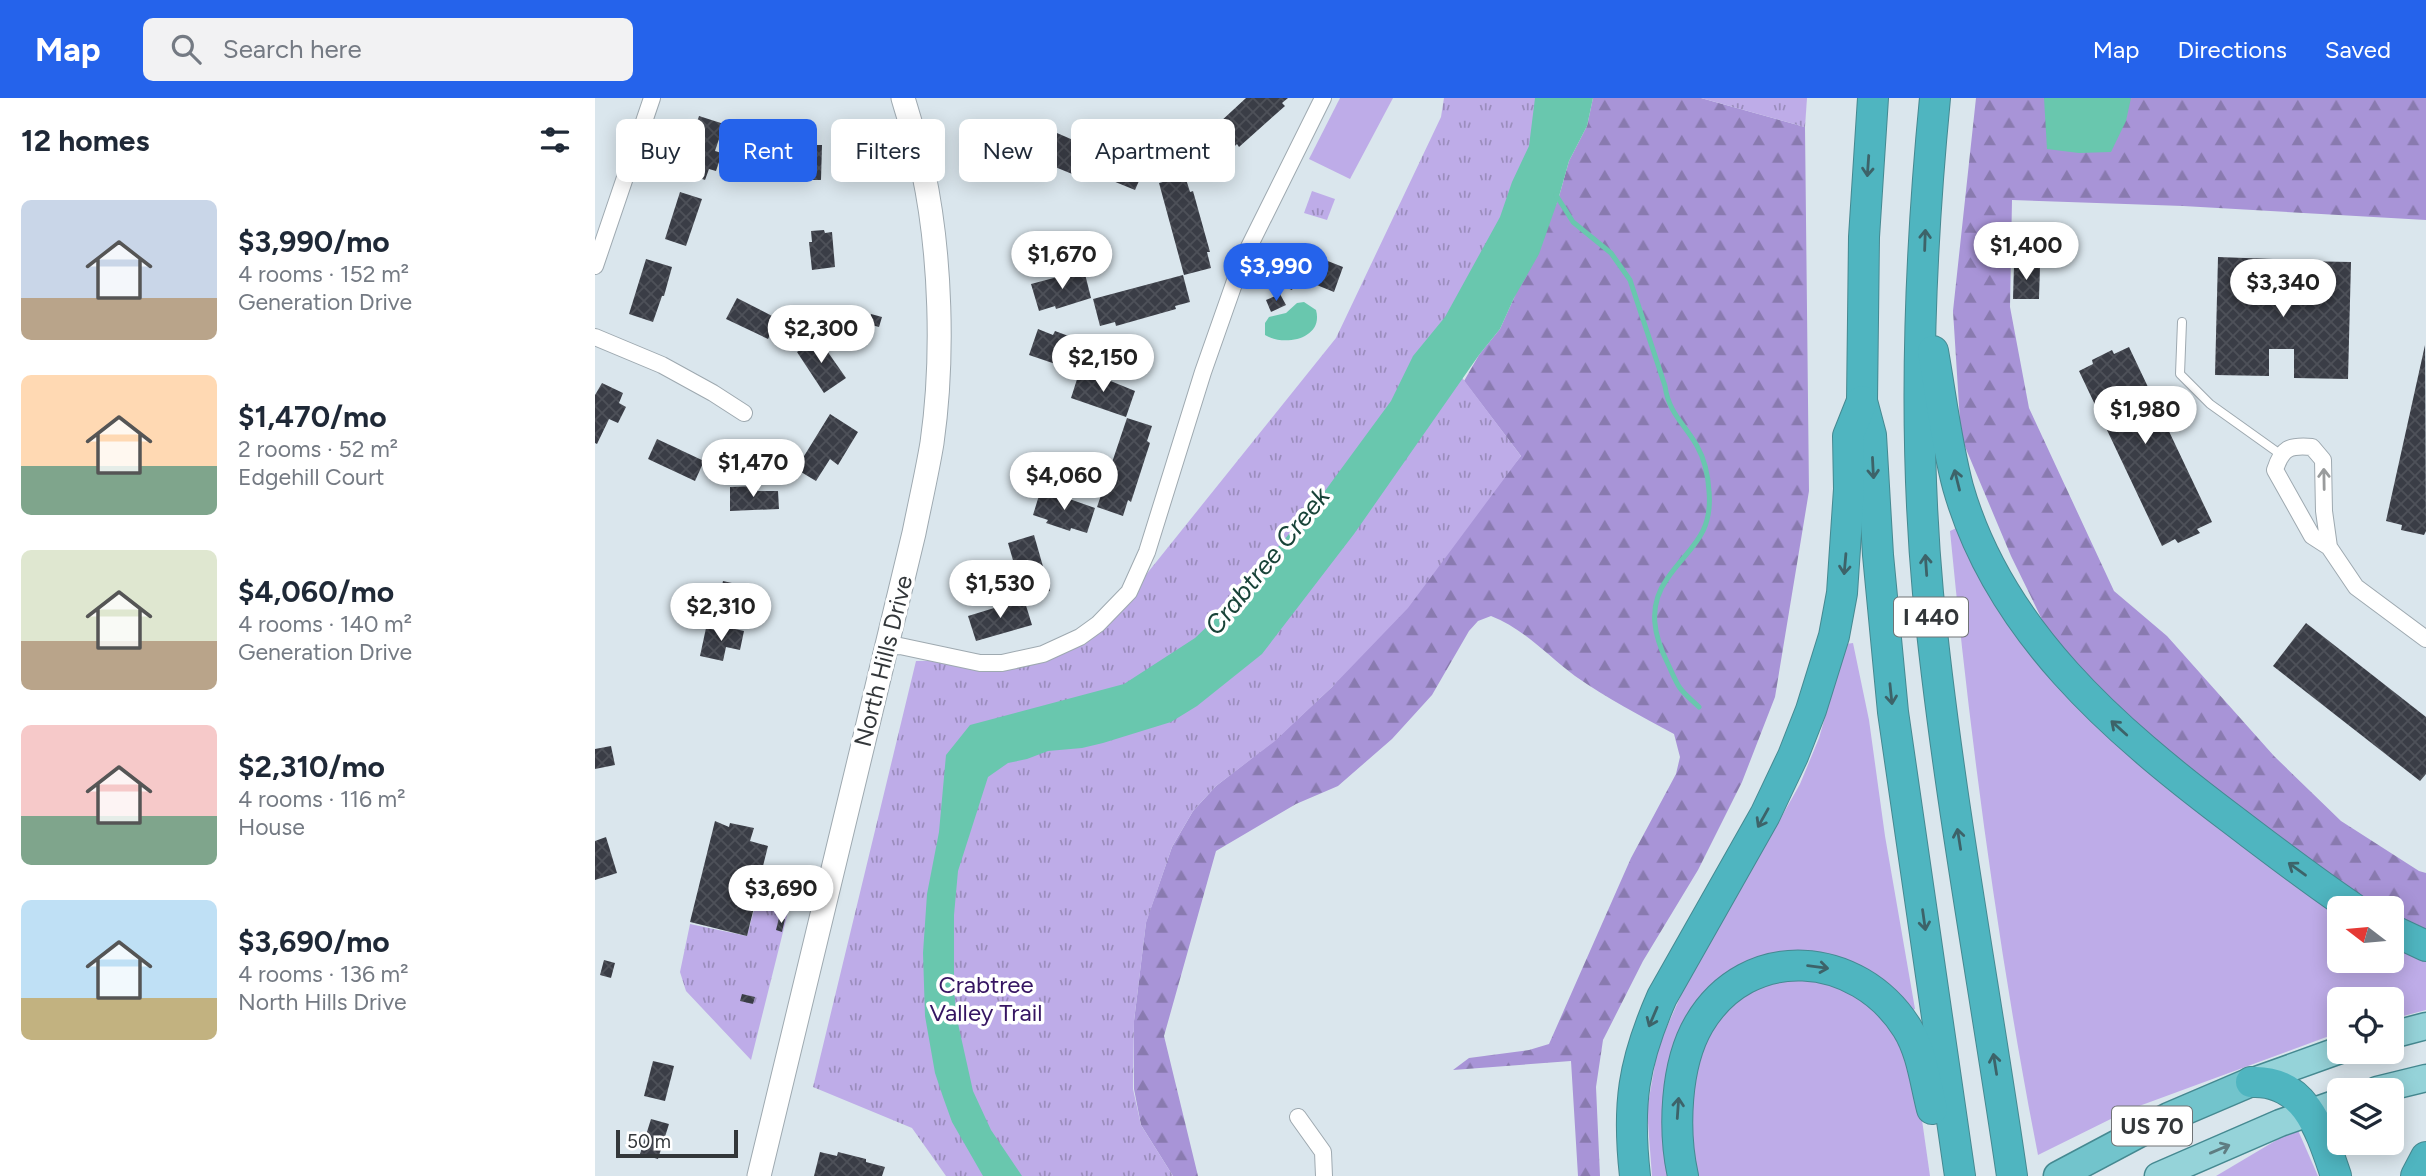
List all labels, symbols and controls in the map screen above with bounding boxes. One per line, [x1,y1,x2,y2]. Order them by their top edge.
search box [143,18,633,81]
text: Map [35,30,101,69]
icon: search [167,30,205,68]
text: Search here [223,33,362,65]
text: Map [2093,35,2139,64]
text: Directions [2177,35,2287,64]
text: Saved [2325,35,2391,64]
chip: Buy [616,119,705,182]
chip: Rent [719,119,817,182]
chip: Filters [831,119,945,182]
chip: New [959,119,1057,182]
chip: Apartment [1071,119,1235,182]
icon: filters [536,121,574,159]
text: 12 homes [21,122,149,159]
one-way arrow [1861,154,1874,177]
pin: $1,400 [1969,222,2083,282]
text: $3,990/mo [238,223,390,260]
icon: home [77,228,161,312]
one-way arrow [1918,228,1931,251]
text: $1,400 [1990,231,2062,259]
pin: $1,670 [1005,232,1119,291]
text: $1,670 [1027,240,1097,268]
pin: $3,990 [1219,244,1333,303]
text: $3,990 [1239,252,1313,280]
text: 4 rooms · 152 m² [238,260,409,288]
pin: $3,340 [2226,260,2340,319]
text: $3,340 [2246,268,2320,296]
text: Generation Drive [238,288,412,316]
pin: $2,300 [764,306,878,365]
text: $2,300 [784,314,858,342]
pin: $2,150 [1046,334,1160,394]
text: $2,150 [1068,343,1138,371]
pin: $1,980 [2088,386,2202,446]
text: $1,980 [2110,395,2180,423]
text: $1,470/mo [238,398,387,435]
icon: home [77,403,161,487]
text: 2 rooms · 52 m² [238,435,398,463]
pin: $1,470 [696,440,810,499]
text: $1,470 [718,448,788,476]
pin: $4,060 [1007,452,1121,512]
one-way arrow [1867,456,1880,478]
text: $4,060 [1026,461,1102,489]
text: Edgehill Court [238,463,384,491]
one-way arrow [2317,468,2330,491]
one-way arrow [1950,469,1963,491]
water label: Crabtree Creek [1198,480,1337,641]
one-way arrow [1838,552,1851,575]
one-way arrow [1920,554,1933,577]
pin: $1,530 [943,560,1057,620]
text: $1,530 [965,569,1035,597]
street label: North Hills Drive [848,572,918,750]
text: $4,060/mo [238,573,394,610]
icon: home [77,578,161,662]
pin: $2,310 [664,584,778,643]
text: $2,310 [686,592,756,620]
road number: I 440 [1894,597,1968,636]
text: 4 rooms · 140 m² [238,610,412,638]
text: Generation Drive [238,638,412,666]
one-way arrow [1885,683,1898,705]
one-way arrow [2110,720,2128,736]
text: $2,310/mo [238,748,385,785]
icon: home [77,753,161,837]
text: 4 rooms · 116 m² [238,785,406,813]
one-way arrow [1756,807,1770,827]
text: House [238,813,305,841]
one-way arrow [1952,828,1965,851]
one-way arrow [2288,862,2307,877]
pin: $3,690 [724,866,838,925]
text: $3,690 [744,874,818,902]
north arrow [2327,896,2405,973]
map controls [2327,896,2404,1155]
one-way arrow [1917,908,1930,930]
text: $3,690/mo [238,923,390,960]
icon: home [77,928,161,1012]
text: 4 rooms · 136 m² [238,960,409,988]
one-way arrow [1806,960,1829,973]
park label: Crabtree Valley Trail [929,970,1043,1027]
button: locate [2327,987,2404,1064]
text: North Hills Drive [238,988,406,1016]
one-way arrow [1646,1005,1659,1027]
one-way arrow [1988,1053,2001,1076]
button: layers [2327,1078,2404,1155]
one-way arrow [1672,1097,1685,1120]
road number: US 70 [2112,1107,2192,1146]
scale bar [616,1127,739,1159]
text: 50 m [627,1130,671,1153]
one-way arrow [2209,1142,2231,1155]

